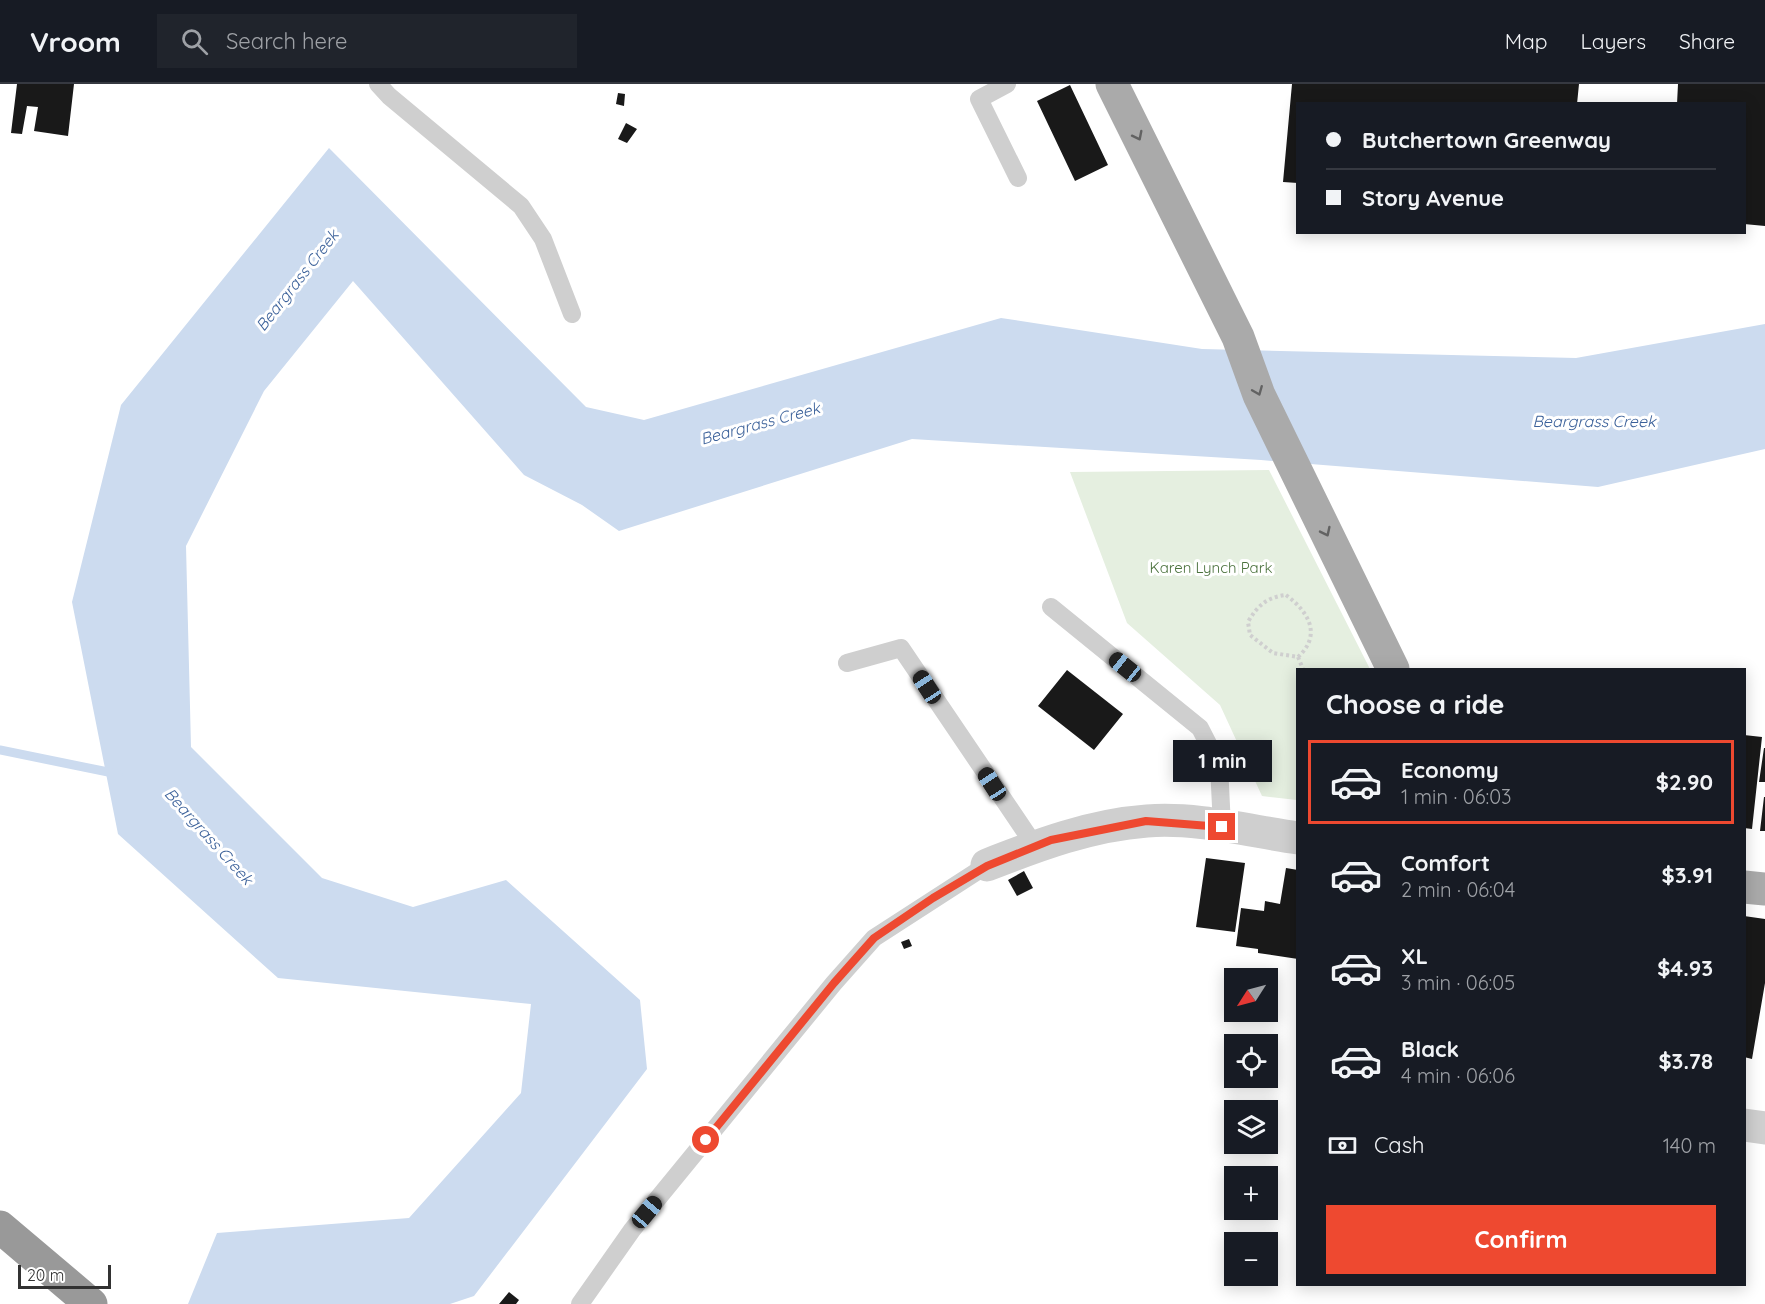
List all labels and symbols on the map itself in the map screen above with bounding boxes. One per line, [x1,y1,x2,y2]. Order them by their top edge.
one-way arrow [1131,130,1142,141]
water label: Beargrass Creek [251,224,344,335]
one-way arrow [1251,385,1263,396]
water label: Beargrass Creek [698,397,823,449]
water label: Beargrass Creek [1532,411,1657,431]
one-way arrow [1318,526,1330,537]
park label: Karen Lynch Park [1150,558,1272,577]
car [1105,649,1145,685]
car [910,667,944,707]
callout: 1 min [1172,740,1272,782]
car [975,764,1009,804]
water label: Beargrass Creek [160,784,259,889]
route end [1208,813,1235,840]
north arrow [1224,968,1278,1022]
route start [692,1126,719,1153]
car [629,1192,665,1232]
scale bar [18,1262,111,1290]

